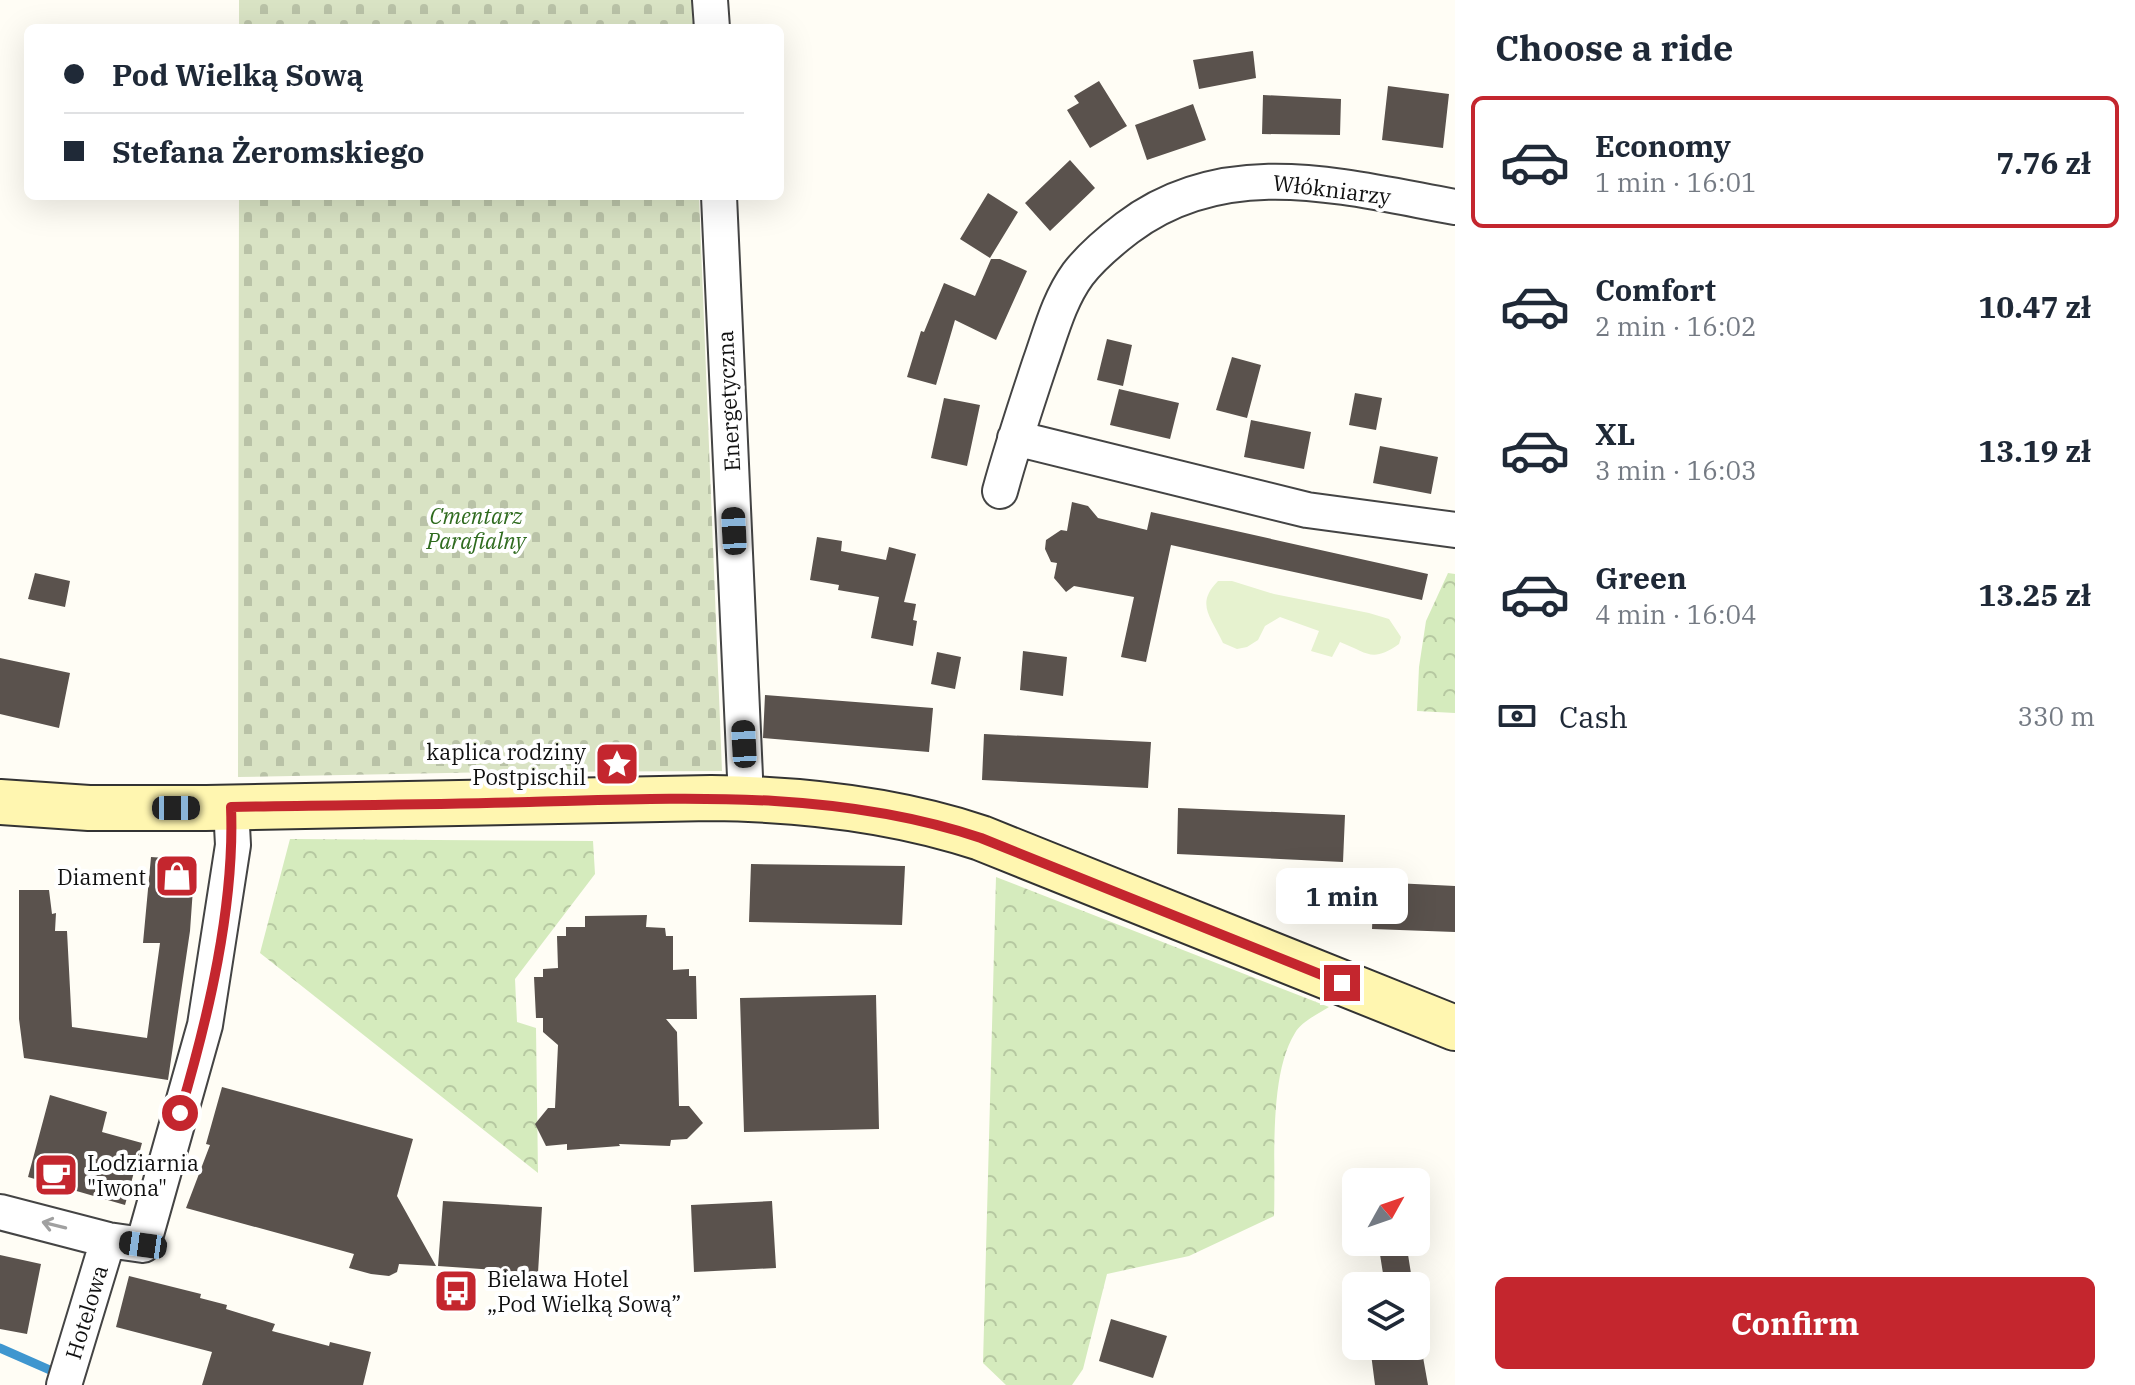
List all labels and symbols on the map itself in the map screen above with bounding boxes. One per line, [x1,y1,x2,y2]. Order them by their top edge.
street label: Włókniarzy [1271,167,1393,211]
street label: Energetyczna [710,330,746,472]
park label: Cmentarz Parafialny [426,501,527,555]
car [721,506,747,556]
car [731,719,757,769]
place label: kaplica rodziny Postpischil [426,737,586,791]
place icon: kaplica rodziny Postpischil [593,740,641,788]
car [152,796,200,820]
shop icon: Diament [153,852,201,900]
place label: Diament [57,862,146,891]
callout: 1 min [1276,867,1408,923]
route end [1324,965,1360,1001]
route start [162,1095,198,1131]
place label: Lodziarnia "Iwona" [87,1148,199,1202]
cafe icon: Lodziarnia "Iwona" [32,1151,80,1199]
north arrow [1342,1168,1430,1256]
one-way arrow [42,1217,68,1232]
car [118,1230,168,1260]
street label: Hotelowa [58,1261,114,1363]
place label: Bielawa Hotel „Pod Wielką Sową” [487,1264,681,1318]
bus stop icon: Bielawa Hotel „Pod Wielką Sową” [432,1267,480,1315]

